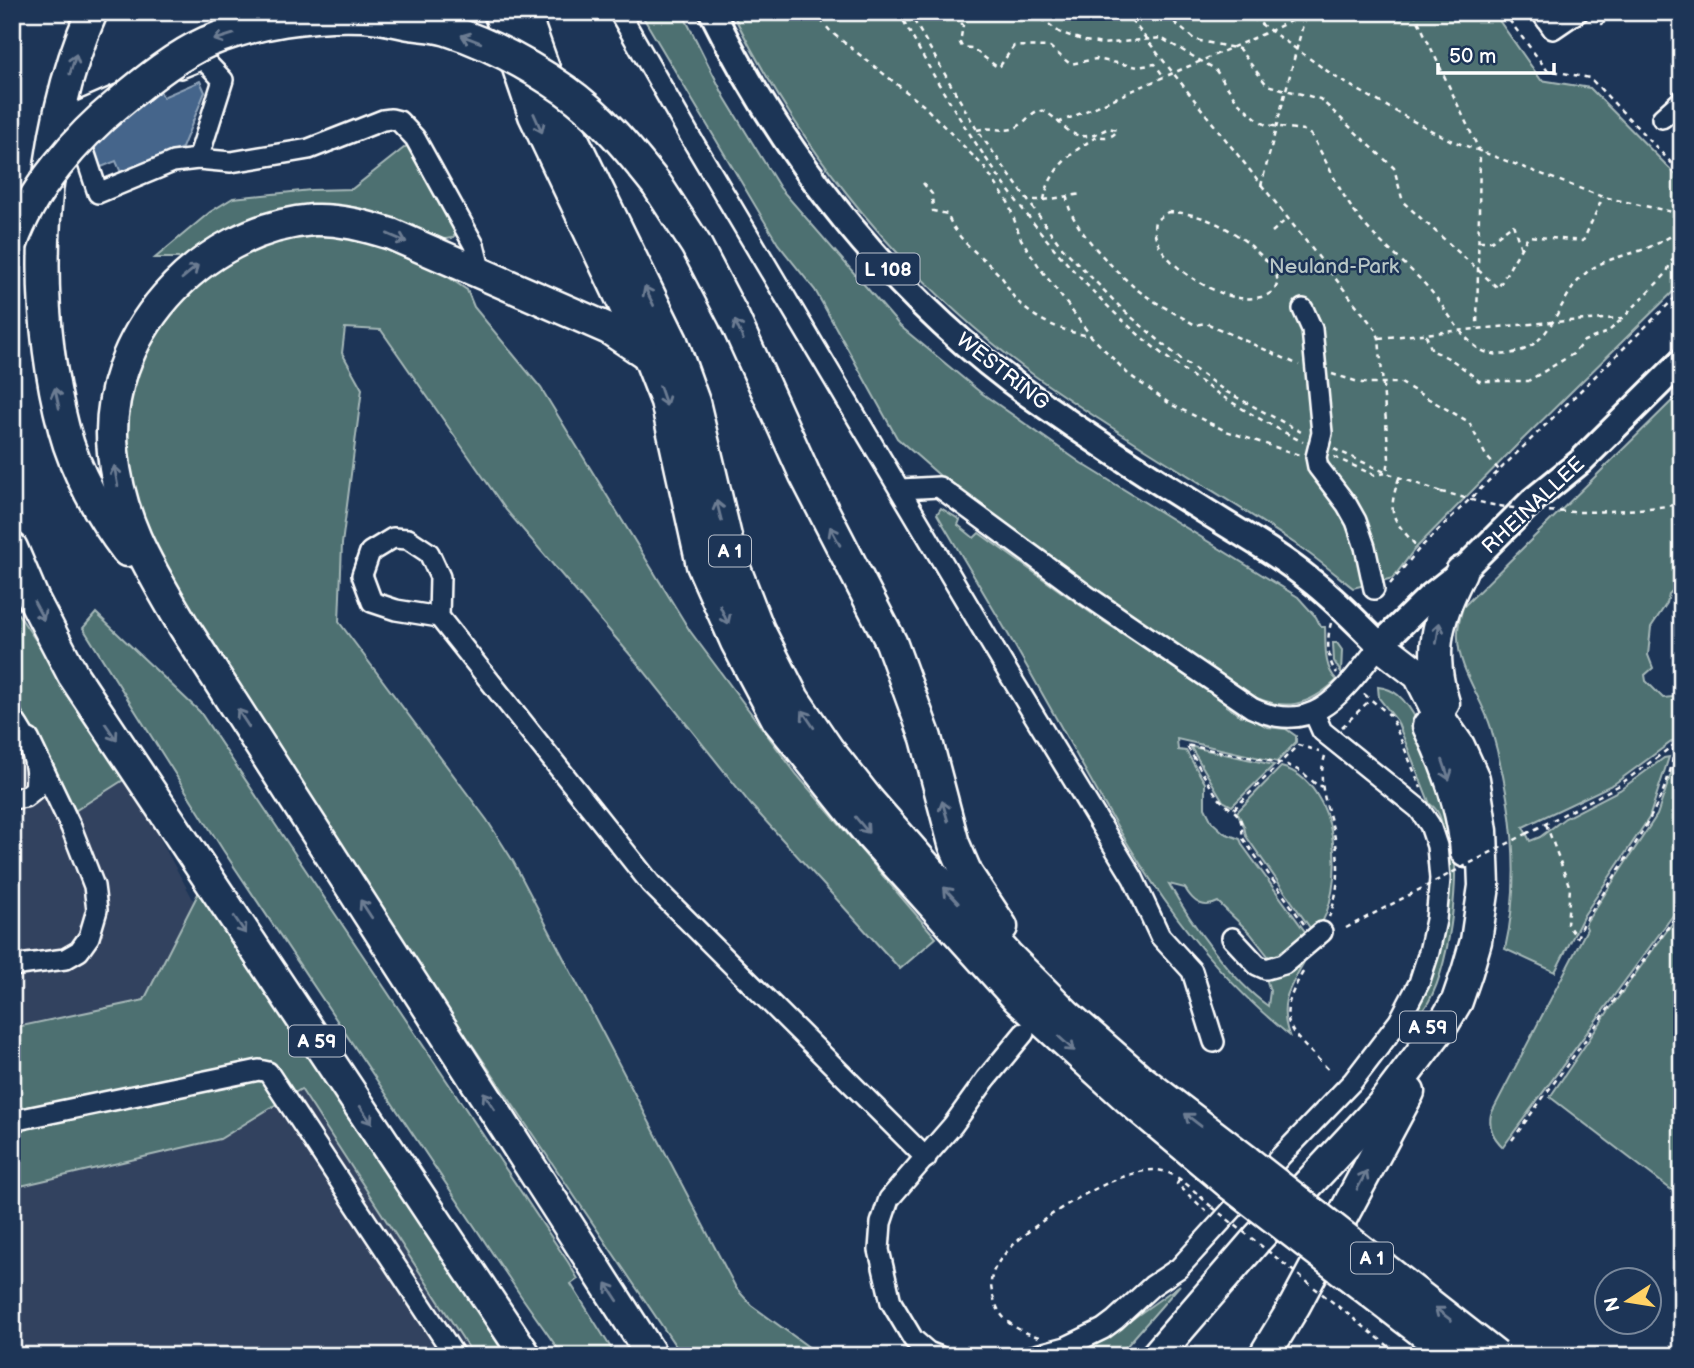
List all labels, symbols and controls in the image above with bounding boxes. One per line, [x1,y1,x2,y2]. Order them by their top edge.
one-way arrow [213,32,235,45]
one-way arrow [460,32,482,44]
scale bar [1438,32,1554,76]
text: 50 m [1449,44,1496,69]
one-way arrow [67,53,80,75]
one-way arrow [532,112,545,133]
one-way arrow [386,232,408,245]
road number: L 108 [856,254,920,284]
park label: Neuland-Park [1269,254,1400,279]
one-way arrow [181,265,199,281]
one-way arrow [642,286,656,307]
one-way arrow [732,319,745,341]
street label: WESTRING [951,327,1054,416]
one-way arrow [658,385,670,407]
one-way arrow [49,387,63,410]
street label: RHEINALLEE [1477,452,1590,559]
one-way arrow [109,465,122,488]
one-way arrow [712,500,725,523]
one-way arrow [828,526,841,547]
road number: A 1 [709,536,751,566]
one-way arrow [33,600,47,621]
one-way arrow [718,603,731,625]
one-way arrow [1432,622,1445,645]
one-way arrow [235,709,250,728]
one-way arrow [801,710,815,730]
one-way arrow [104,722,118,741]
one-way arrow [1441,758,1453,780]
one-way arrow [938,800,951,823]
one-way arrow [854,816,870,834]
one-way arrow [943,887,960,904]
one-way arrow [358,900,372,920]
one-way arrow [233,915,247,935]
road number: A 59 [1400,1012,1456,1042]
road number: A 59 [289,1026,345,1056]
one-way arrow [1058,1036,1076,1052]
one-way arrow [482,1091,496,1111]
one-way arrow [359,1105,373,1124]
one-way arrow [1184,1112,1202,1127]
one-way arrow [1356,1170,1369,1191]
road number: A 1 [1351,1242,1393,1274]
north arrow [1592,1266,1662,1336]
one-way arrow [605,1282,619,1302]
text: N [1600,1295,1626,1314]
one-way arrow [1434,1306,1452,1321]

